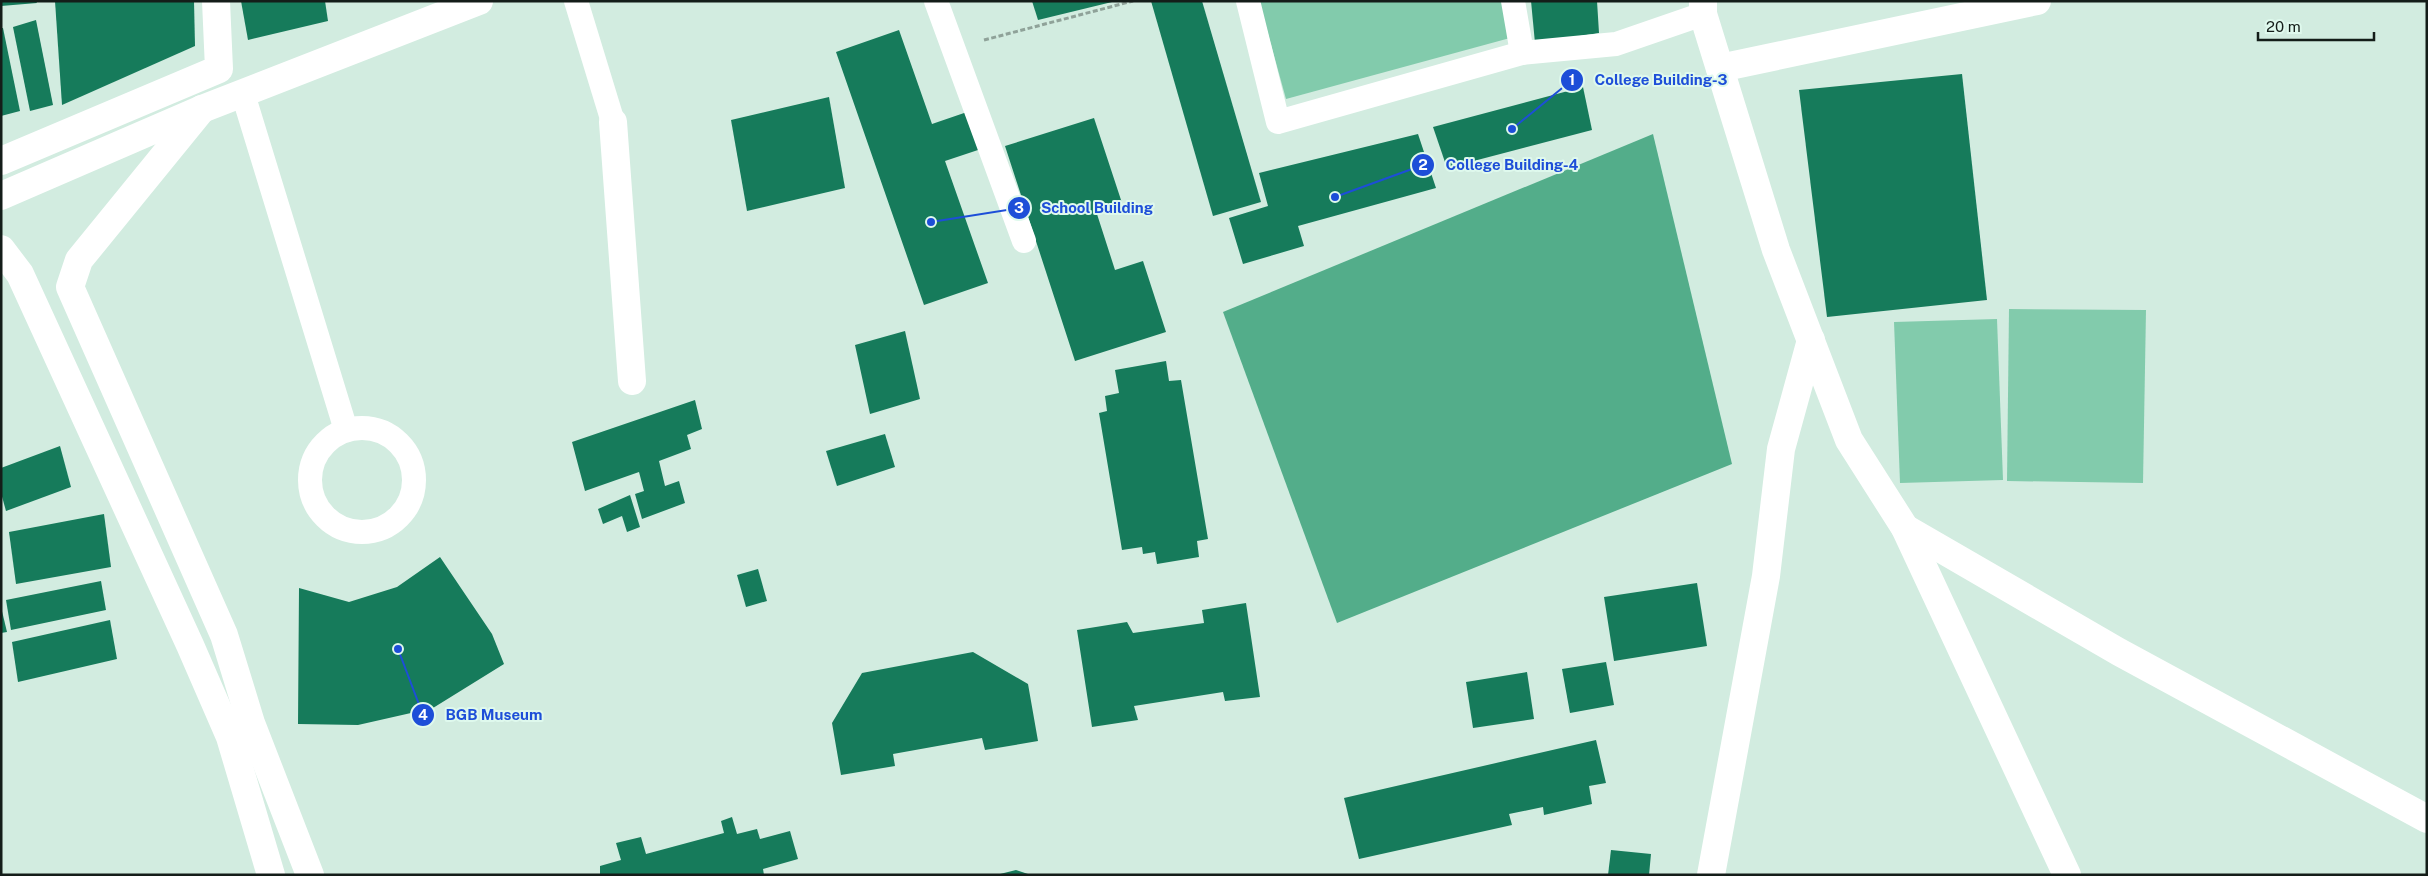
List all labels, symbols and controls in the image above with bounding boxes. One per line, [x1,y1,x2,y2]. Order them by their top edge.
scale bar [2258,10,2374,42]
text: 20 m [2266,18,2301,35]
callout: College Building-3 [1560,65,1738,95]
text: 1 [1569,71,1575,88]
text: College Building-3 [1594,71,1728,88]
callout: College Building-4 [1410,150,1588,180]
text: 2 [1418,156,1428,173]
text: College Building-4 [1446,156,1579,173]
callout: School Building [1006,193,1163,223]
text: 3 [1014,199,1024,216]
text: School Building [1041,199,1154,216]
callout: BGB Museum [410,700,552,730]
text: 4 [418,706,428,723]
text: BGB Museum [446,706,542,723]

